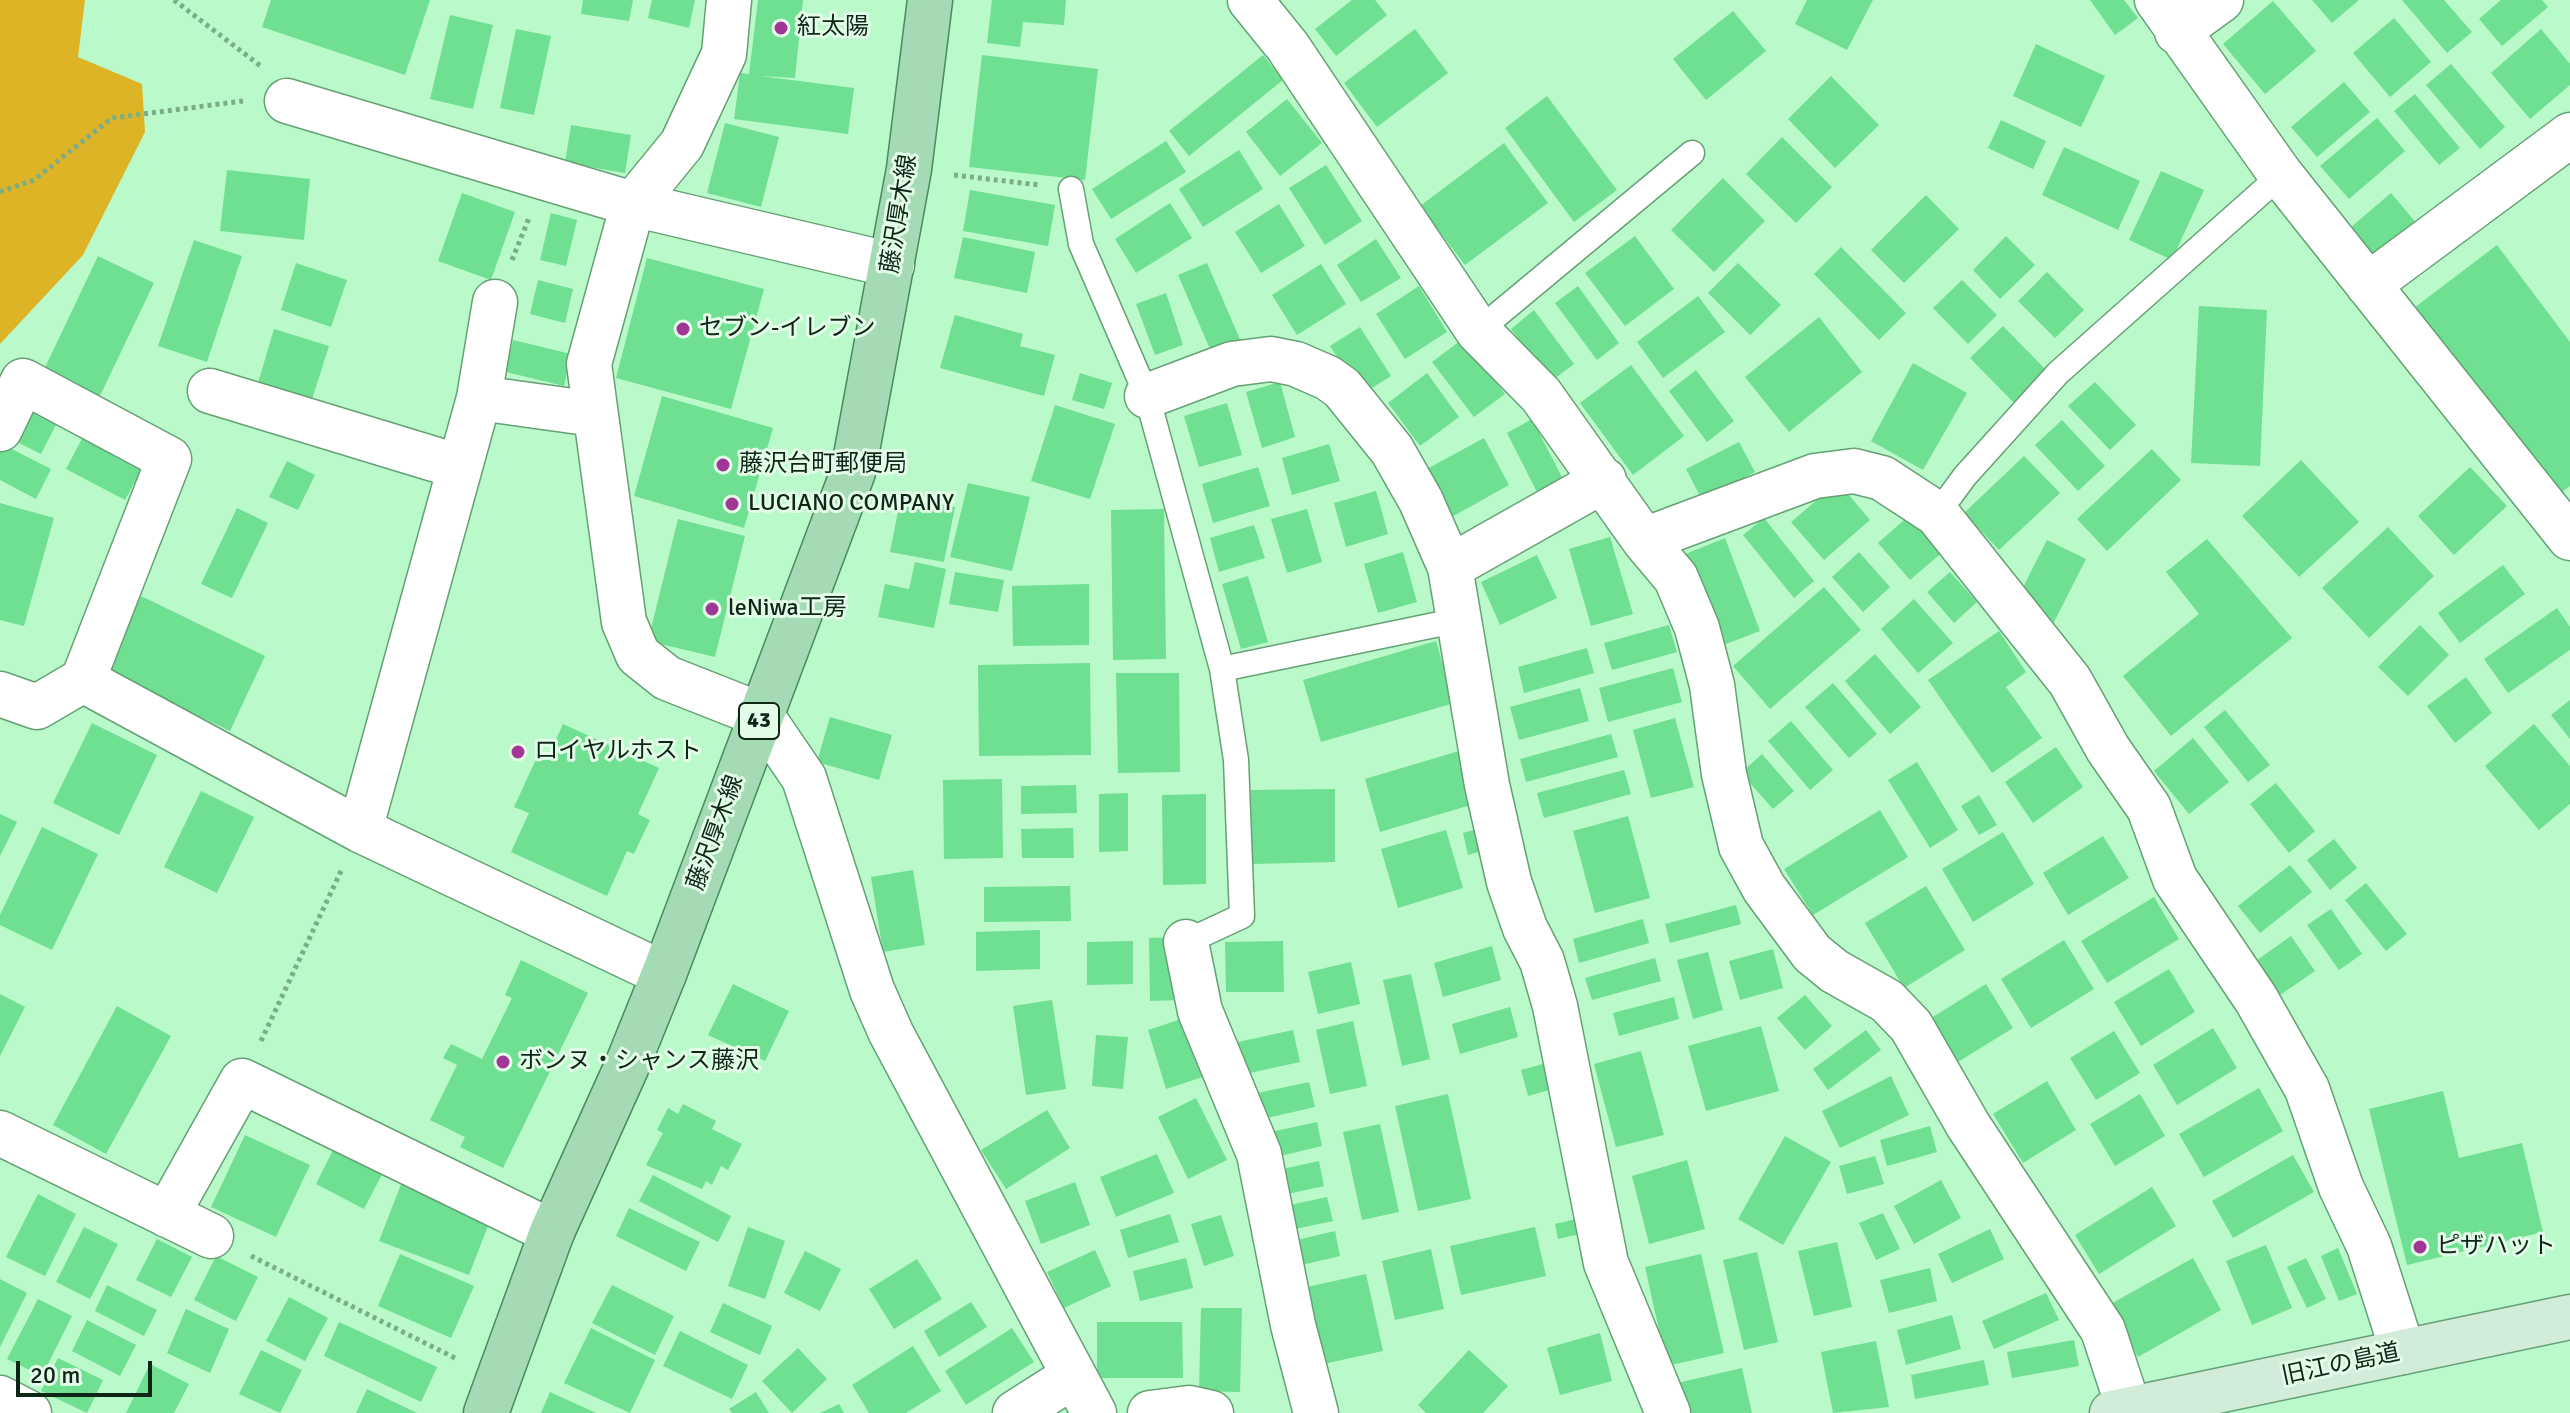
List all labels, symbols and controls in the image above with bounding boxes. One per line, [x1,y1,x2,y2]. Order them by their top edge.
place label: 紅太陽 [797,14,869,42]
marker: 紅太陽 [772,19,790,37]
street label: 藤沢厚木線 [876,152,924,276]
place label: セブン-イレブン [699,315,875,343]
marker: セブン-イレブン [674,320,692,338]
place label: 藤沢台町郵便局 [739,451,907,479]
marker: 藤沢台町郵便局 [714,456,732,474]
place label: LUCIANO COMPANY [748,490,954,518]
marker: LUCIANO COMPANY [723,495,741,513]
place label: leNiwa工房 [728,595,847,623]
marker: leNiwa工房 [703,600,721,618]
road number: 43 [739,703,779,739]
place label: ロイヤルホスト [534,738,702,766]
marker: ロイヤルホスト [509,743,527,761]
street label: 藤沢厚木線 [682,772,750,894]
place label: ボンヌ・シャンス藤沢 [519,1048,759,1076]
marker: ボンヌ・シャンス藤沢 [494,1053,512,1071]
place label: ピザハット [2436,1233,2556,1261]
marker: ピザハット [2411,1238,2429,1256]
street label: 旧江の島道 [2279,1338,2403,1392]
scale bar [20,1345,156,1395]
text: 20 m [30,1360,80,1390]

